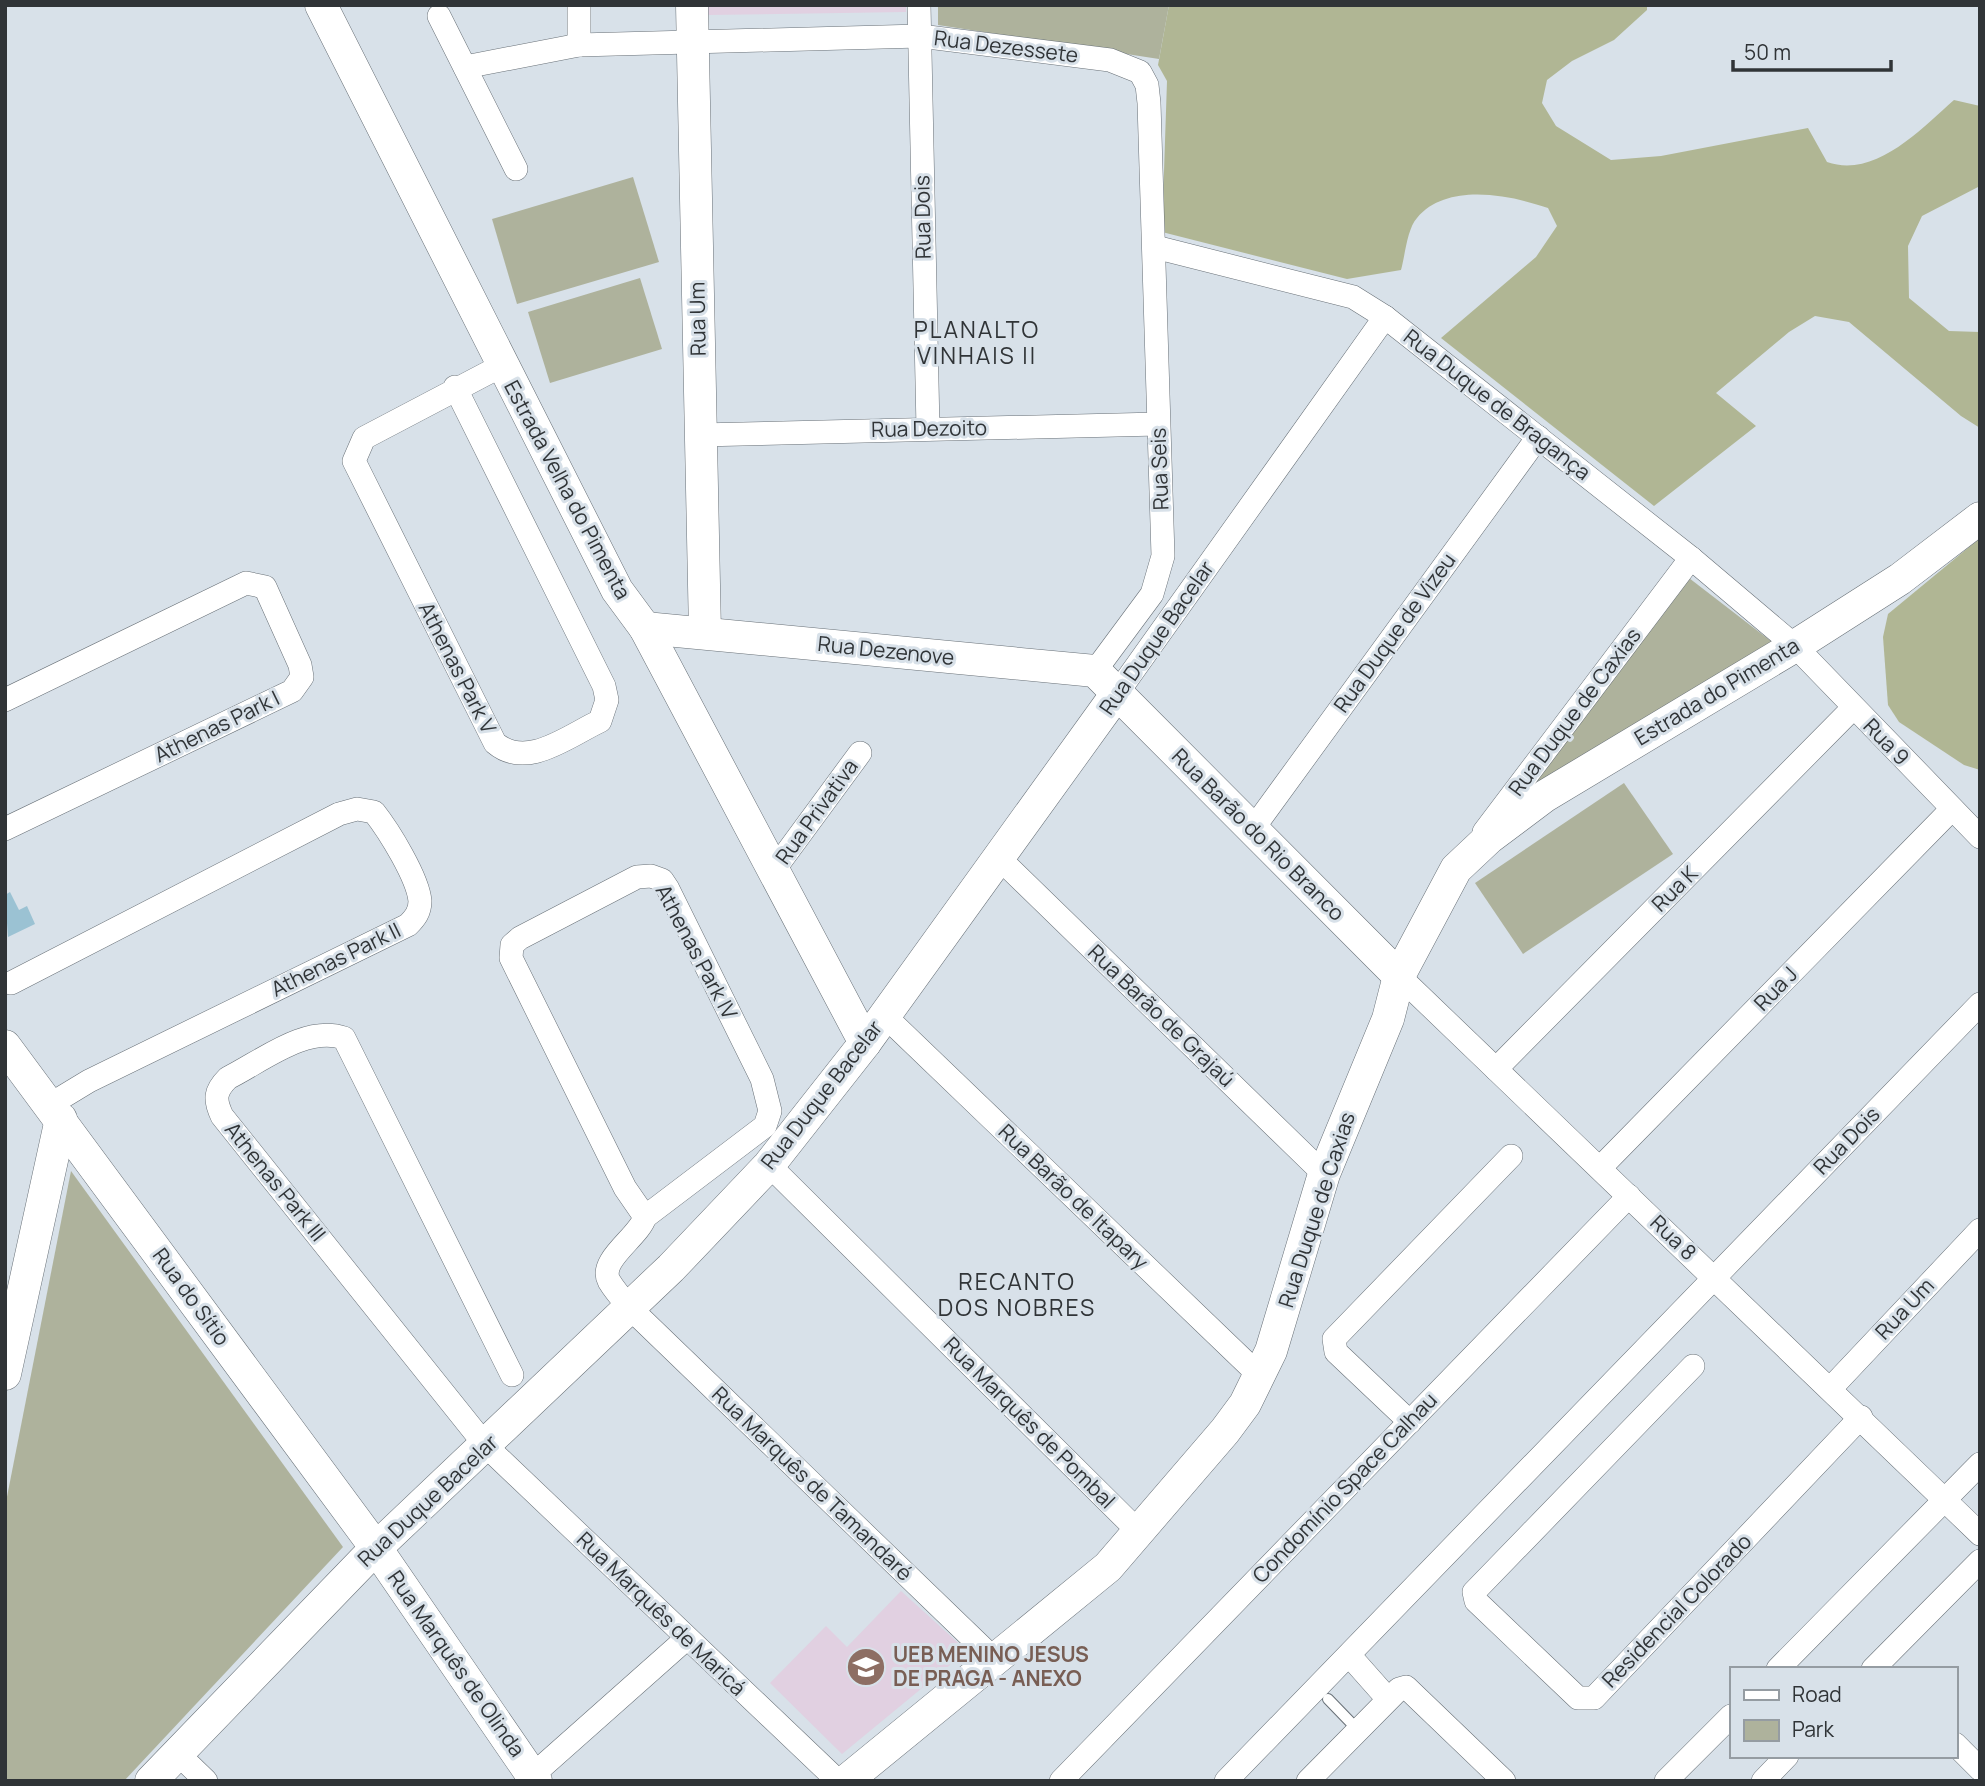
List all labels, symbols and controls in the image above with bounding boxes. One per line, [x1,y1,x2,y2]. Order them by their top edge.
street label: Rua Dezessete [932,23,1080,69]
scale bar [1733,28,1890,72]
text: 50 m [1744,38,1791,66]
street label: Rua Dois [907,175,937,259]
street label: Rua Um [682,282,712,356]
district label: PLANALTO VINHAIS II [914,313,1040,371]
street label: Rua Duque de Bragança [1398,322,1597,486]
street label: Estrada Velha do Pimenta [498,375,638,604]
street label: Rua Dezoito [871,413,987,443]
street label: Rua Seis [1144,427,1174,511]
street label: Rua Duque de Vizeu [1327,547,1462,718]
street label: Rua Duque Bacelar [1093,555,1220,720]
street label: Athenas Park V [413,597,503,738]
street label: Rua Duque de Caxias [1502,622,1647,801]
street label: Rua Dezenove [816,629,956,671]
street label: Estrada do Pimenta [1629,631,1804,751]
street label: Athenas Park I [149,684,284,769]
street label: Rua 9 [1858,712,1916,771]
street label: Rua Barão do Rio Branco [1166,742,1351,927]
street label: Rua Privativa [769,753,864,870]
street label: Rua K [1645,859,1704,917]
street label: Athenas Park IV [650,879,744,1024]
street label: Athenas Park II [266,916,405,1003]
street label: Rua Barão de Grajaú [1082,938,1241,1093]
street label: Rua J [1747,960,1803,1016]
street label: Rua Duque Bacelar [754,1014,888,1175]
street label: Rua Dois [1807,1100,1886,1180]
street label: Rua Duque de Caxias [1271,1108,1361,1311]
street label: Athenas Park III [219,1116,333,1247]
street label: Rua Barão de Itapary [993,1117,1155,1275]
street label: Rua 8 [1645,1209,1703,1266]
street label: Rua do Sítio [147,1242,237,1351]
district label: RECANTO DOS NOBRES [938,1265,1096,1323]
street label: Rua Um [1869,1272,1940,1345]
street label: Rua Marquês de Pombal [938,1330,1122,1514]
street label: Rua Marquês de Tamandaré [706,1380,919,1587]
street label: Condomínio Space Calhau [1246,1386,1443,1589]
street label: Rua Duque Bacelar [351,1428,504,1573]
street label: Rua Marquês de Maricá [571,1525,752,1701]
street label: Residencial Colorado [1595,1527,1757,1693]
street label: Rua Marquês de Olinda [382,1565,532,1762]
place label: UEB MENINO JESUS DE PRAGA - ANEXO [893,1640,1089,1692]
school or university icon: UEB MENINO JESUS DE PRAGA - ANEXO [845,1646,887,1688]
legend [1730,1667,1957,1758]
text: Road [1792,1680,1842,1708]
text: Park [1792,1715,1834,1743]

